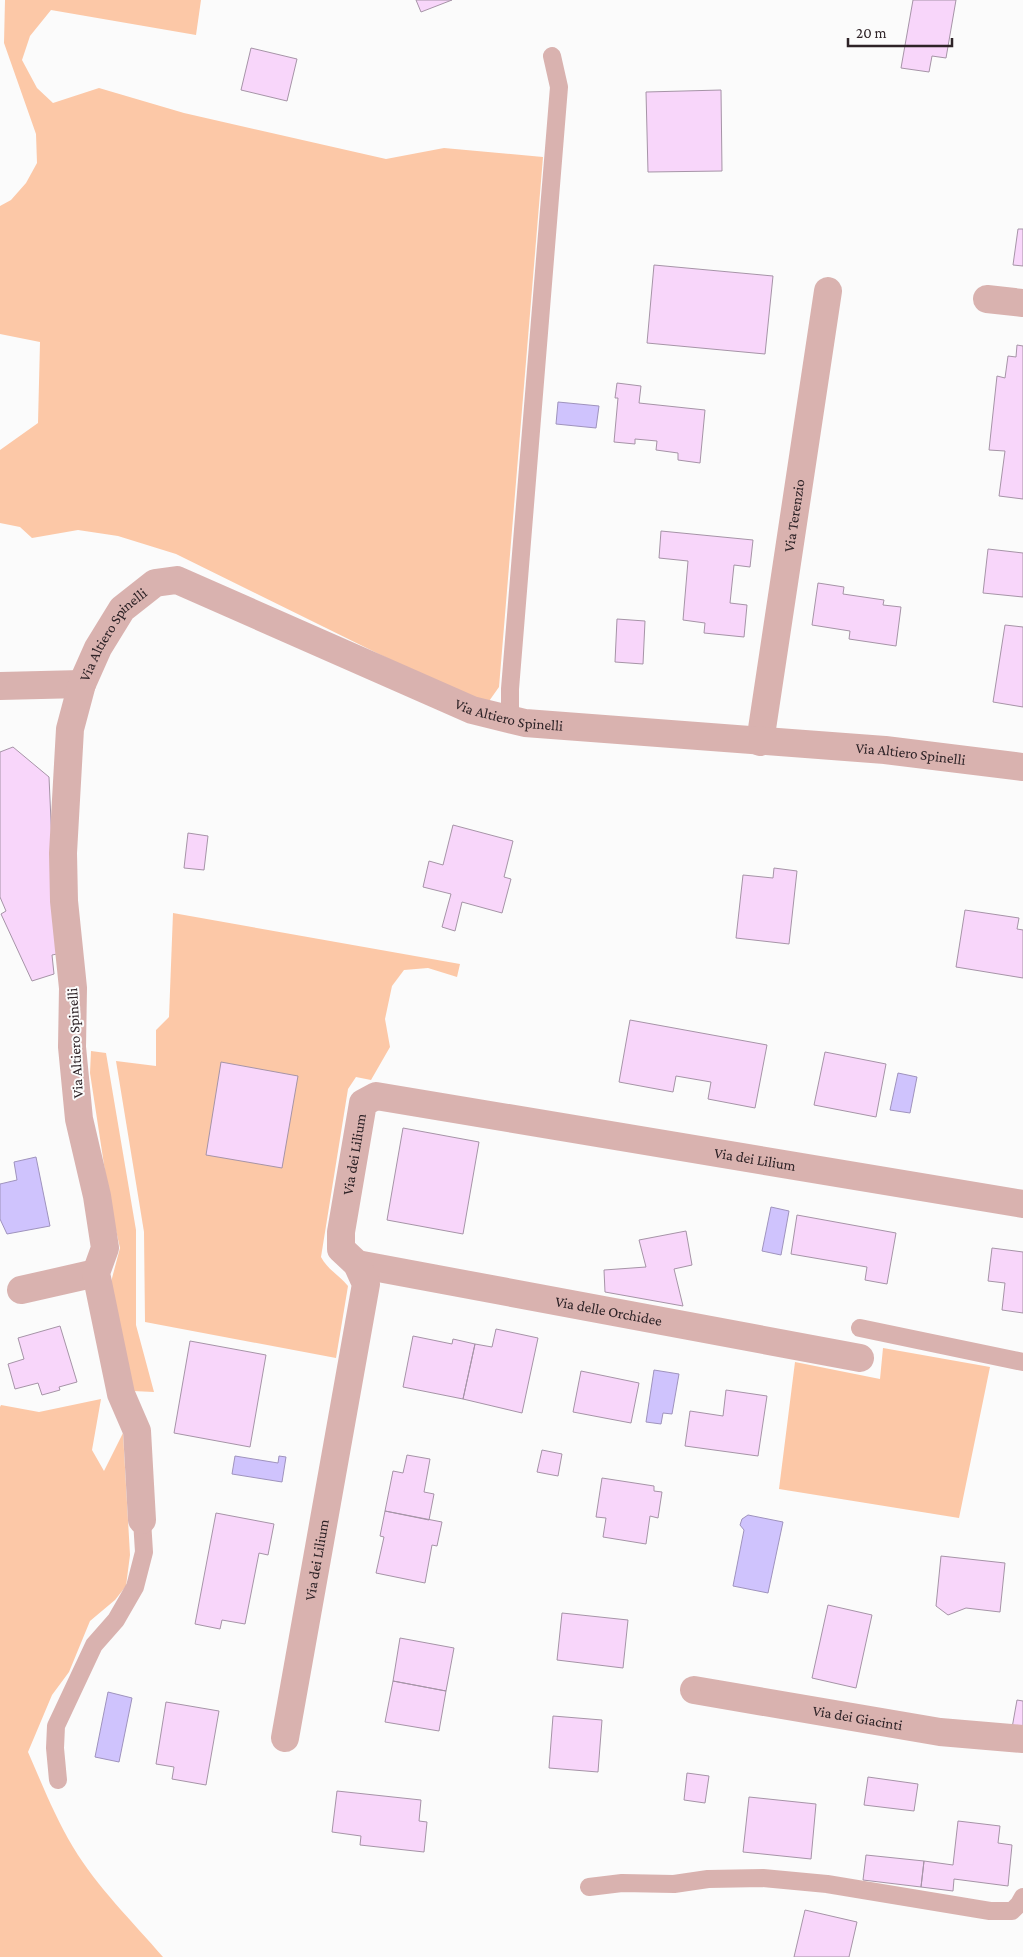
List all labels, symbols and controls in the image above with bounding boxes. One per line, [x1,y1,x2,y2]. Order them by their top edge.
scale bar [848,15,952,47]
text: 20 m [856,25,887,41]
street label: Via Terenzio [781,478,808,553]
street label: Via Altiero Spinelli [76,585,150,684]
street label: Via Altiero Spinelli [452,695,564,734]
street label: Via Altiero Spinelli [855,740,967,768]
street label: Via Altiero Spinelli [64,987,87,1099]
street label: Via dei Lilium [339,1112,369,1196]
street label: Via dei Lilium [713,1145,797,1174]
street label: Via delle Orchidee [554,1293,664,1329]
street label: Via dei Lilium [302,1518,332,1602]
street label: Via dei Giacinti [812,1702,904,1733]

